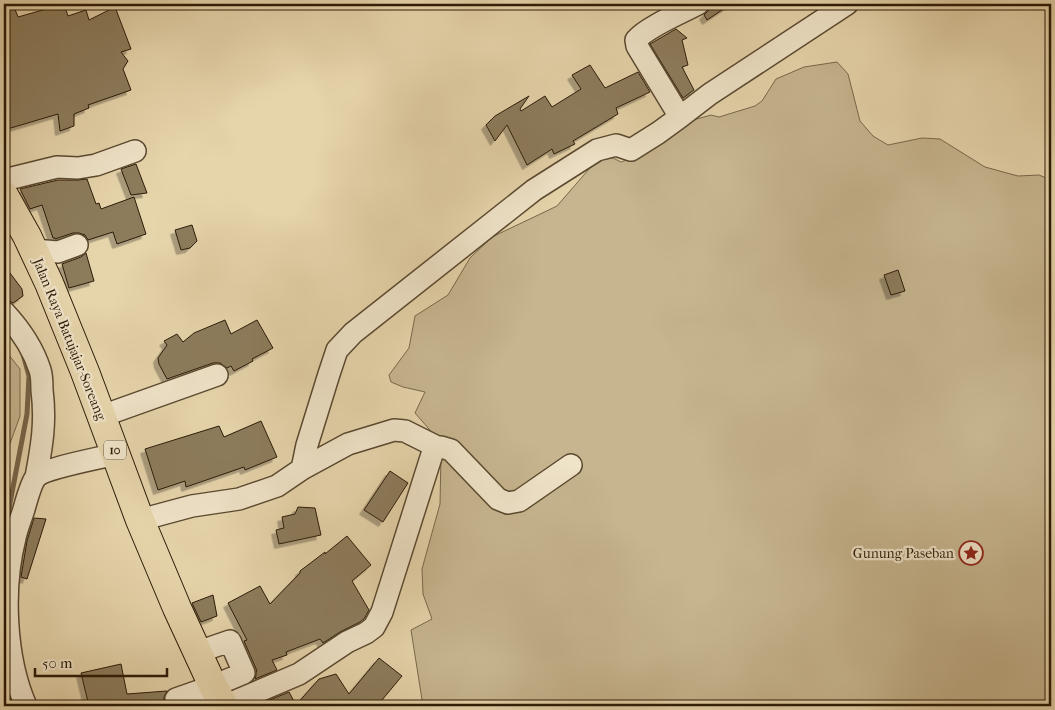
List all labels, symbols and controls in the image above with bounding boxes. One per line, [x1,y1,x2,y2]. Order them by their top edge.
street label: Jalan Raya Batujajar-Soreang [29,255,110,423]
road number: 10 [104,440,126,460]
place icon: Gunung Paseban [958,540,984,566]
place label: Gunung Paseban [853,545,954,562]
scale bar [35,645,168,677]
text: 50 m [42,654,73,672]

